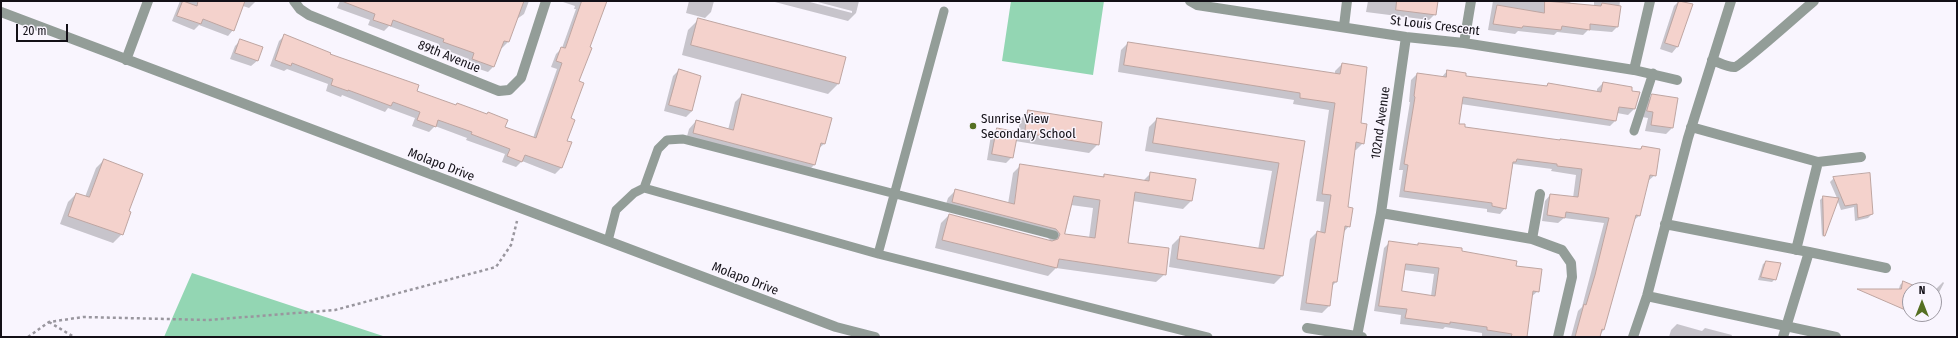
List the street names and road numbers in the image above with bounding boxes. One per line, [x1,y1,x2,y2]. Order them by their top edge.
street label: St Louis Crescent [1389,13,1481,39]
street label: 89th Avenue [416,37,482,77]
street label: 102nd Avenue [1368,86,1394,160]
street label: Molapo Drive [405,145,477,185]
street label: Molapo Drive [709,259,781,299]

